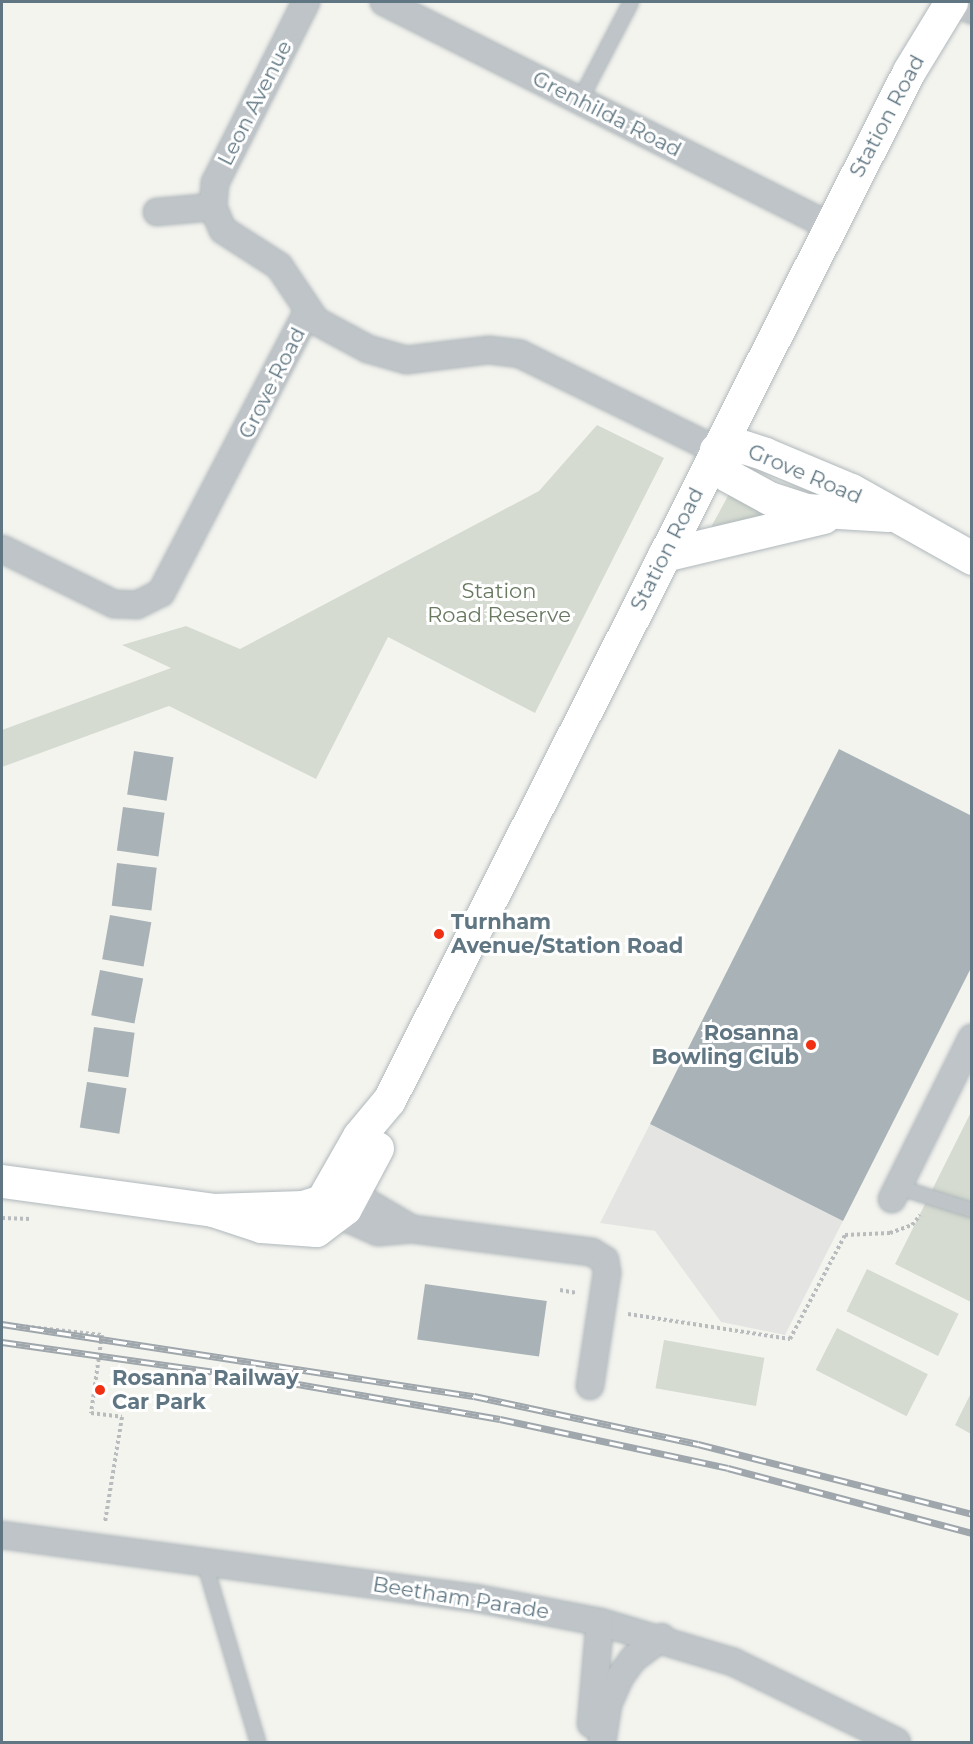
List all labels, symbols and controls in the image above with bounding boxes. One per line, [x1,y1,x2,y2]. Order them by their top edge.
street label: Leon Avenue [213,36,297,170]
street label: Station Road [844,50,930,182]
street label: Grenhilda Road [528,66,686,162]
street label: Grove Road [233,323,311,443]
street label: Grove Road [744,439,866,509]
street label: Station Road [625,483,709,615]
park label: Station Road Reserve [427,578,571,628]
place label: Turnham Avenue/Station Road [451,909,683,959]
marker: Turnham Avenue/Station Road [432,927,446,941]
place label: Rosanna Bowling Club [651,1020,799,1070]
marker: Rosanna Bowling Club [804,1038,818,1052]
place label: Rosanna Railway Car Park [112,1365,299,1415]
marker: Rosanna Railway Car Park [93,1383,107,1397]
street label: Beetham Parade [371,1572,551,1624]

